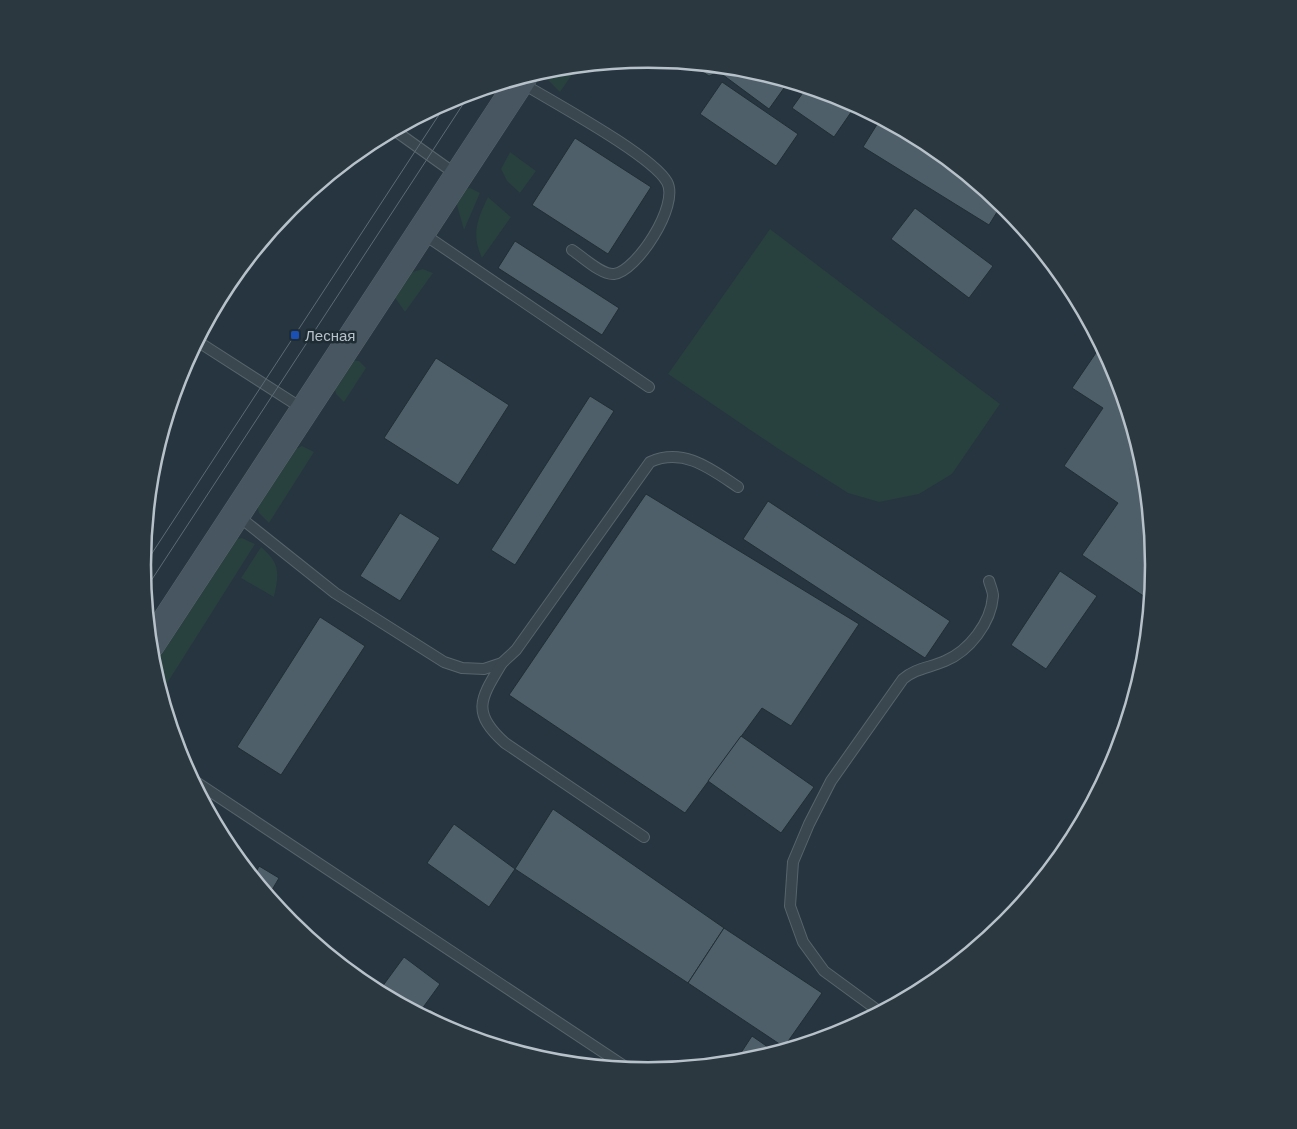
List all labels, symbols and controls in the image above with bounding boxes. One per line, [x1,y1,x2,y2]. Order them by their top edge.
place label: Лесная [305,327,355,344]
marker: Лесная [289,329,301,341]

